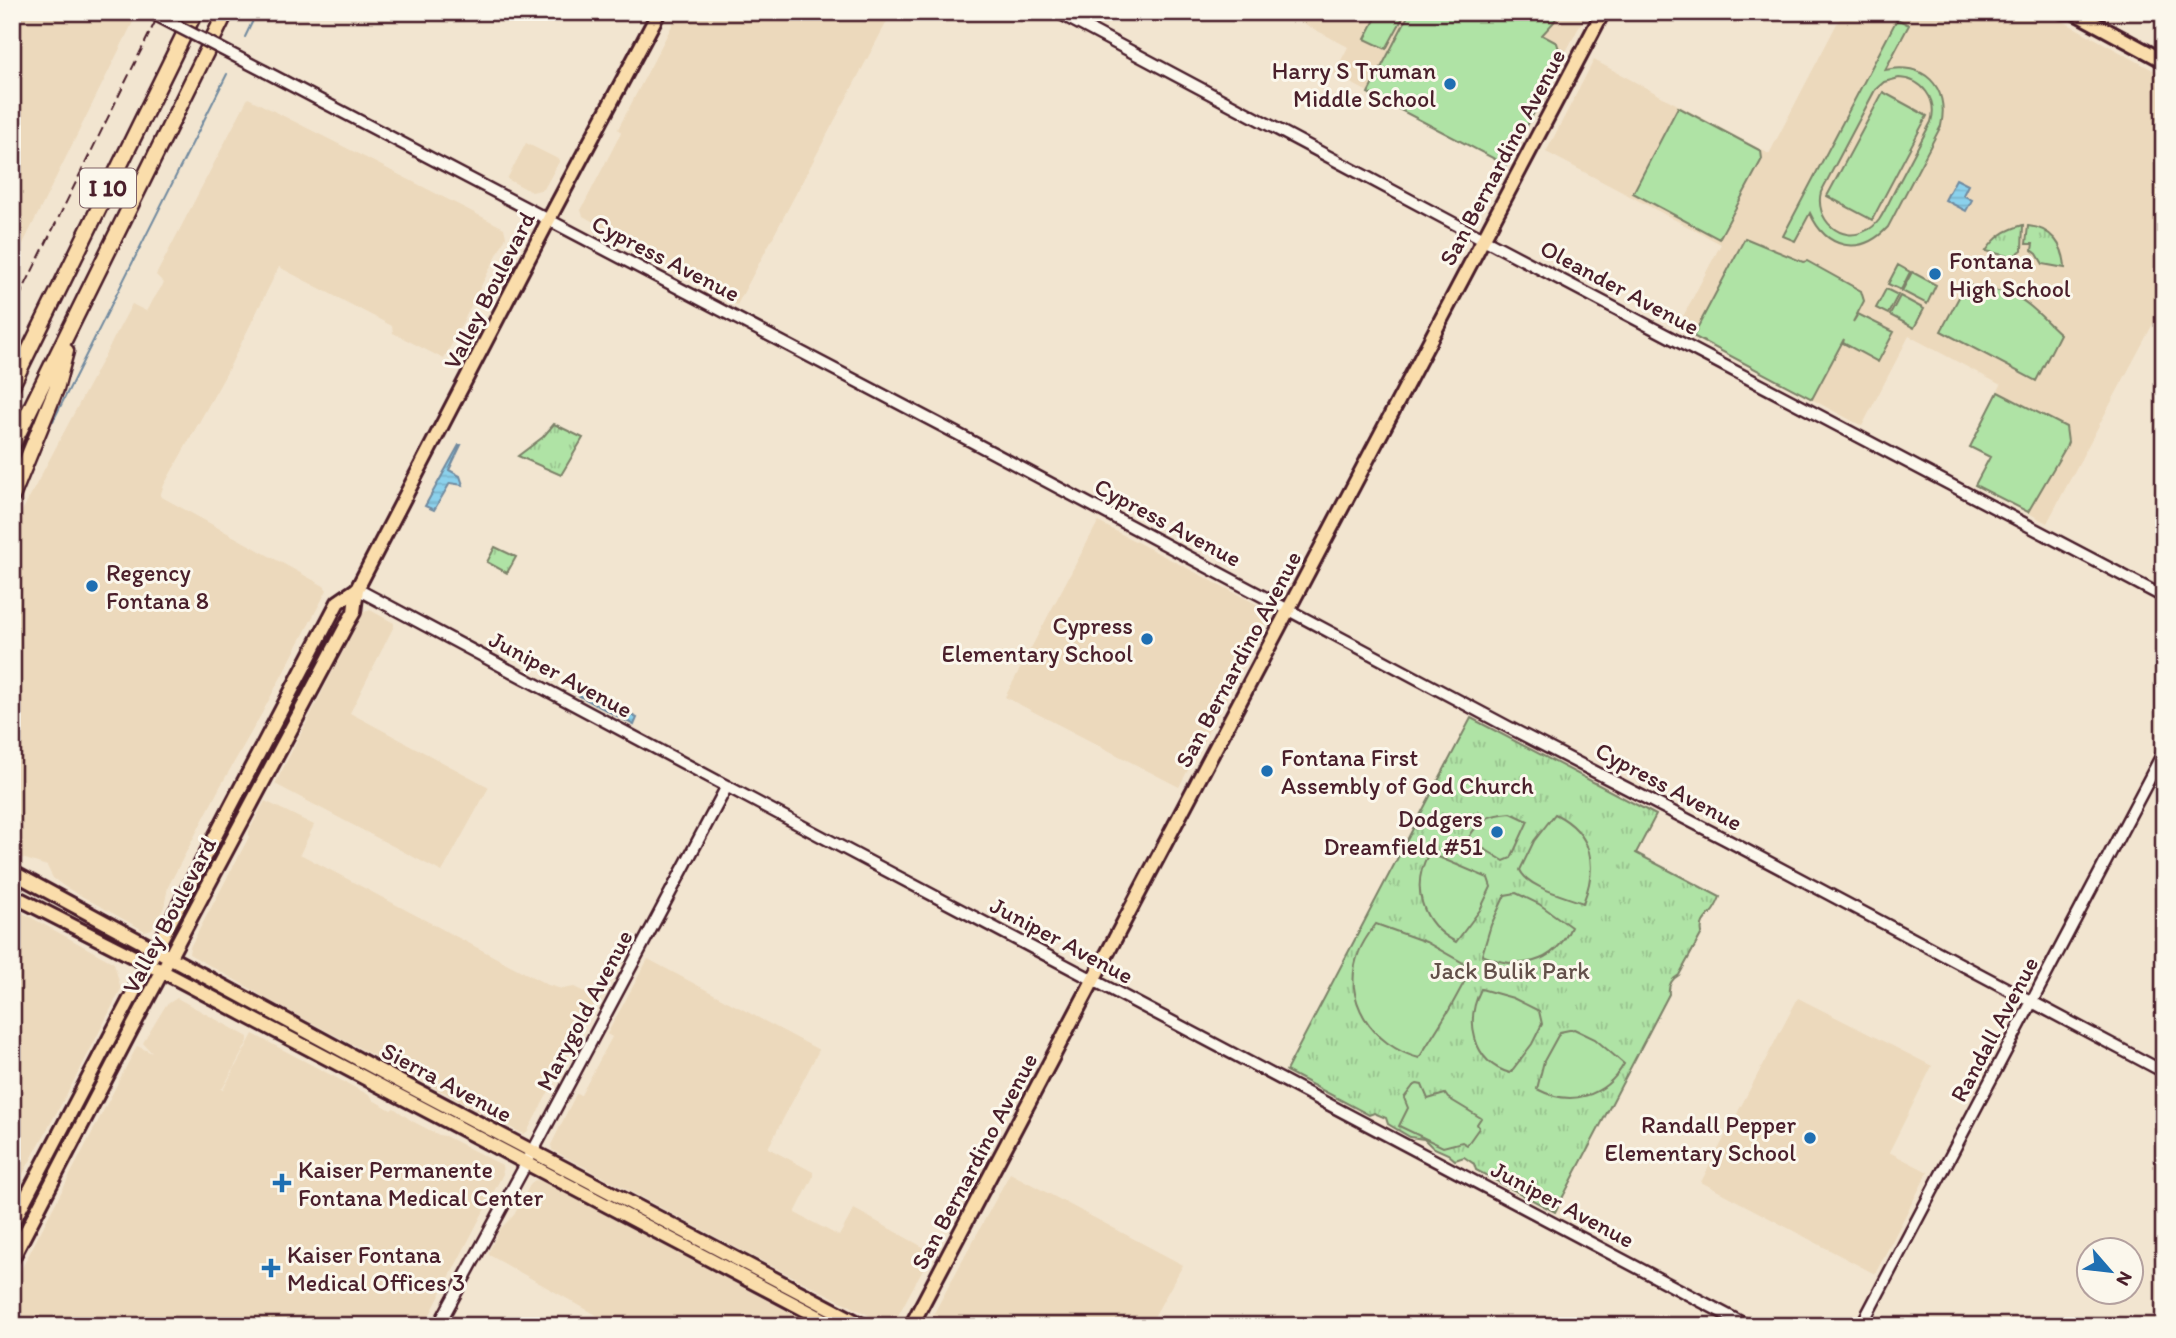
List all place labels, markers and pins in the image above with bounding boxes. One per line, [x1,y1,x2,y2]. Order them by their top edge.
place label: Harry S Truman Middle School [1272,56,1436,113]
marker: Harry S Truman Middle School [1442,76,1458,92]
place label: Fontana High School [1949,246,2071,303]
marker: Fontana High School [1927,266,1943,282]
place label: Regency Fontana 8 [106,558,209,615]
marker: Regency Fontana 8 [84,578,100,594]
place label: Cypress Elementary School [942,611,1133,668]
marker: Cypress Elementary School [1139,631,1155,647]
place label: Fontana First Assembly of God Church [1281,743,1534,800]
marker: Fontana First Assembly of God Church [1259,763,1275,779]
place label: Dodgers Dreamfield #51 [1323,804,1483,861]
marker: Dodgers Dreamfield #51 [1489,824,1505,840]
place label: Randall Pepper Elementary School [1605,1110,1796,1167]
marker: Randall Pepper Elementary School [1802,1130,1818,1146]
place label: Kaiser Permanente Fontana Medical Center [298,1155,544,1212]
marker: Kaiser Permanente Fontana Medical Center [272,1173,292,1193]
place label: Kaiser Fontana Medical Offices 3 [287,1240,465,1297]
marker: Kaiser Fontana Medical Offices 3 [261,1258,281,1278]

